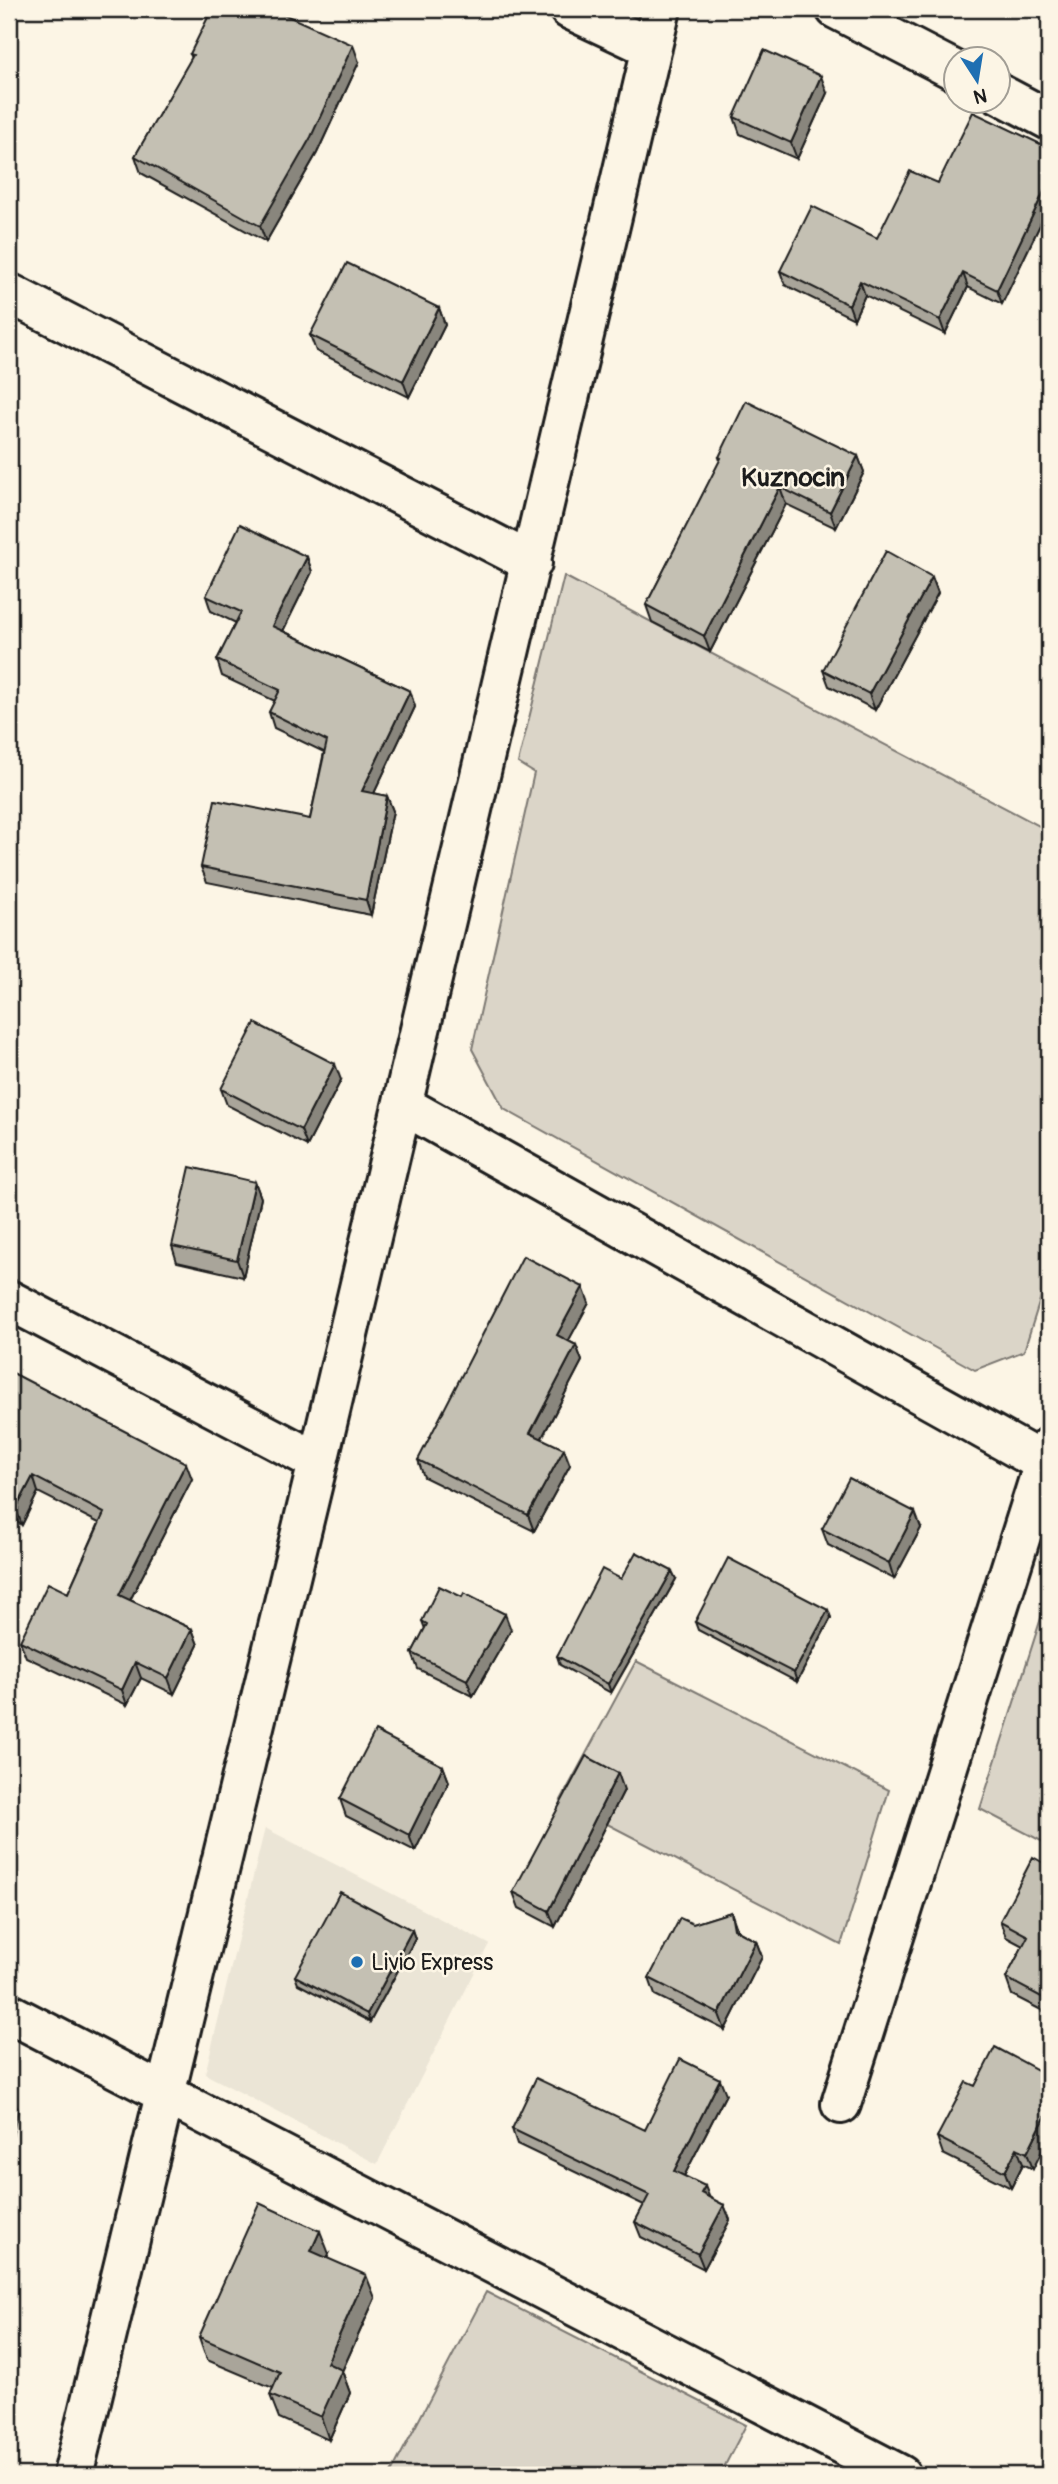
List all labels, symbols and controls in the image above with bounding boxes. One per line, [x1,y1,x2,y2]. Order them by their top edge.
north arrow [942,46,1012,116]
text: N [971,83,989,109]
district label: Kuznocin [741,462,845,494]
place label: Livio Express [371,1948,493,1977]
marker: Livio Express [349,1954,365,1970]

